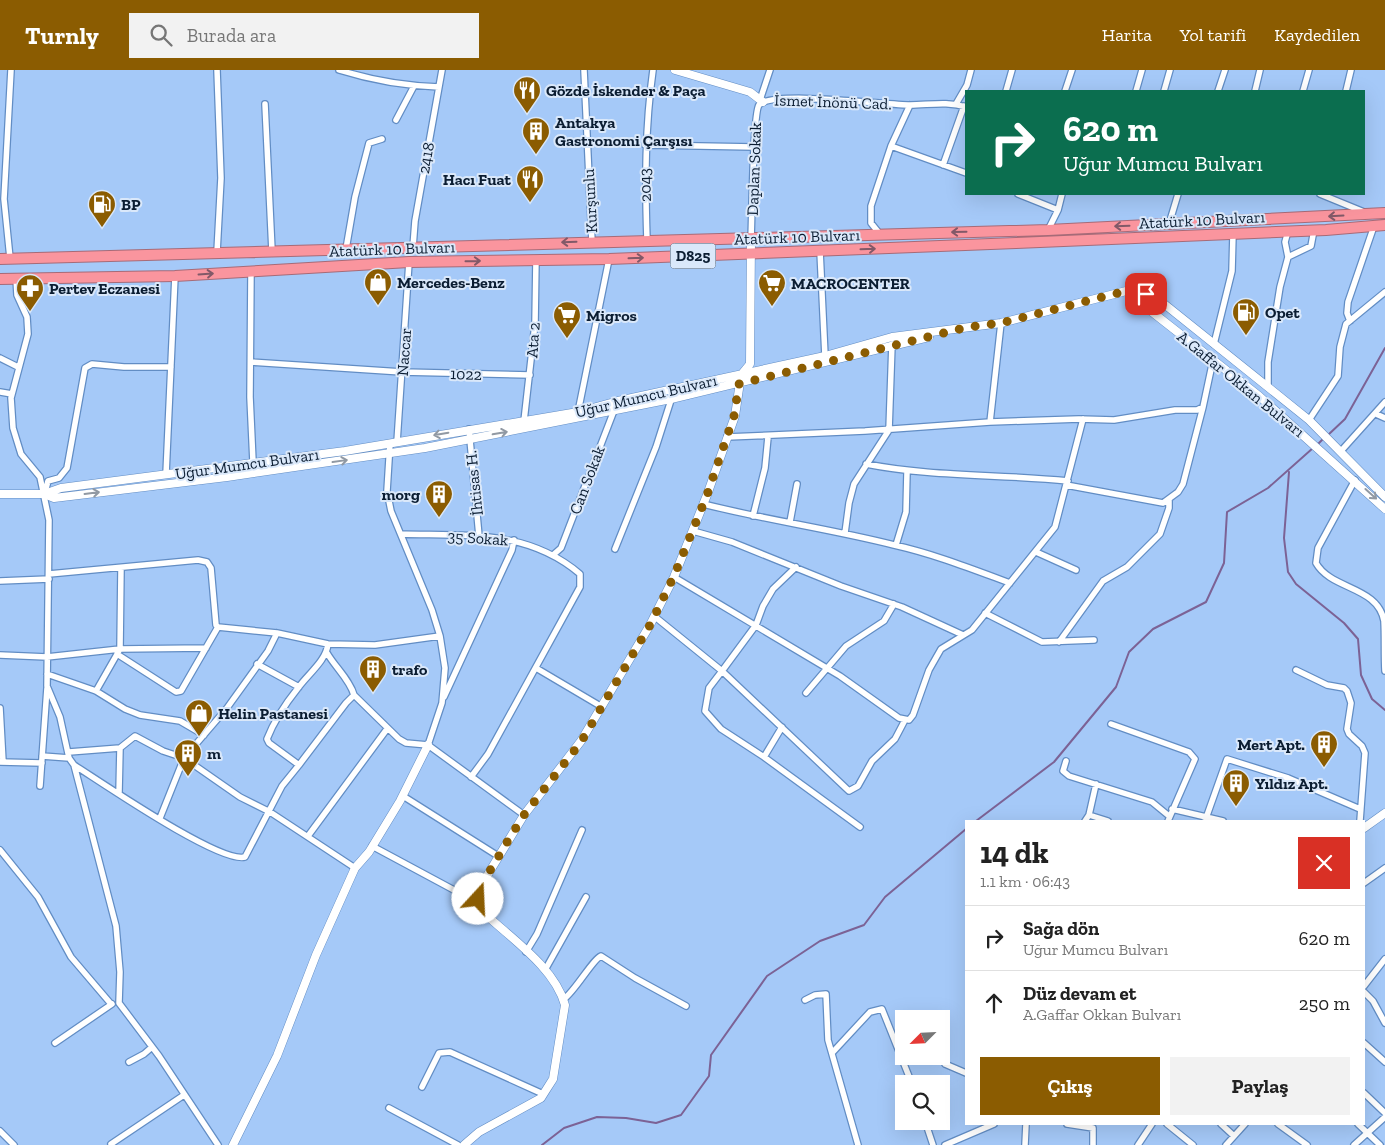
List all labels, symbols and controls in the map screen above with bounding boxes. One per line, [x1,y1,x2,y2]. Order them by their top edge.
search box [129,13,479,58]
text: Turnly [25,21,99,50]
icon: search [147,21,175,49]
text: Burada ara [187,24,276,47]
text: Harita [1102,24,1152,46]
text: Yol tarifi [1180,24,1246,46]
text: Kaydedilen [1274,24,1360,46]
restaurant icon: Gözde İskender & Paça [512,75,542,114]
place label: Gözde İskender & Paça [546,81,706,100]
street label: İsmet İnönü Cad. [774,90,892,114]
text: 620 m [1063,108,1158,150]
icon: right [980,110,1045,175]
place label: Antakya Gastronomi Çarşısı [555,113,693,150]
building icon: Antakya Gastronomi Çarşısı [521,116,551,155]
street label: Daplan Sokak [743,121,765,216]
street label: 2418 [414,141,438,175]
text: Uğur Mumcu Bulvarı [1063,150,1263,177]
restaurant icon: Hacı Fuat [515,164,545,203]
street label: Kurşunlu [579,168,601,234]
street label: 2043 [635,168,655,202]
place label: Hacı Fuat [443,170,512,189]
fuel station icon: BP [87,189,117,228]
place label: BP [121,195,141,214]
street label: Atatürk 10 Bulvarı [1139,207,1266,233]
one-way arrow [1329,212,1345,221]
one-way arrow [1114,221,1130,230]
street label: Atatürk 10 Bulvarı [734,225,861,249]
one-way arrow [951,227,967,236]
street label: Atatürk 10 Bulvarı [329,237,456,261]
one-way arrow [562,238,578,247]
road number: D825 [670,244,716,268]
one-way arrow [860,244,876,253]
one-way arrow [628,253,644,263]
one-way arrow [465,256,481,265]
shop icon: Mercedes-Benz [363,267,393,306]
supermarket icon: MACROCENTER [757,268,787,307]
one-way arrow [198,269,214,278]
pharmacy icon: Pertev Eczanesi [15,273,45,312]
place label: Mercedes-Benz [397,273,505,292]
pin [1125,273,1167,315]
place label: MACROCENTER [791,274,911,293]
place label: Pertev Eczanesi [49,279,160,298]
icon: arrive [1132,280,1160,308]
fuel station icon: Opet [1231,297,1261,336]
supermarket icon: Migros [552,300,582,339]
place label: Opet [1265,303,1300,322]
place label: Migros [586,306,637,325]
street label: Ata 2 [522,322,544,358]
street label: Naccar [393,327,415,377]
street label: A.Gaffar Okkan Bulvarı [1174,327,1309,441]
street label: 1022 [450,364,482,384]
street label: Uğur Mumcu Bulvarı [573,370,719,422]
one-way arrow [492,428,508,438]
one-way arrow [433,430,449,440]
street label: Can Sokak [565,442,609,517]
street label: Uğur Mumcu Bulvarı [174,444,321,484]
street label: İhtisas H. [461,449,487,517]
one-way arrow [332,456,348,466]
building icon: morg [424,479,454,518]
place label: morg [381,485,420,504]
one-way arrow [84,488,100,498]
one-way arrow [1364,488,1377,500]
street label: 35 Sokak [447,526,510,550]
building icon: trafo [358,654,388,693]
place label: trafo [392,660,428,679]
shop icon: Helin Pastanesi [184,698,214,737]
place label: Helin Pastanesi [218,704,328,723]
building icon: Mert Apt. [1309,729,1339,768]
place label: Mert Apt. [1237,735,1305,754]
building icon: m [173,738,203,777]
place label: m [207,744,221,763]
building icon: Yıldız Apt. [1221,768,1251,807]
place label: Yıldız Apt. [1255,774,1328,793]
text: 14 dk [980,835,1049,871]
button: close [1298,837,1350,889]
position arrow [451,872,503,924]
text: 1.1 km · 06:43 [980,872,1070,891]
text: Sağa dön [1023,917,1099,940]
icon: right [980,924,1008,952]
text: 620 m [1298,927,1350,950]
text: Uğur Mumcu Bulvarı [1023,940,1168,959]
text: Düz devam et [1023,982,1136,1005]
icon: ahead [980,989,1008,1017]
text: 250 m [1299,992,1350,1015]
text: A.Gaffar Okkan Bulvarı [1023,1005,1181,1024]
north arrow [895,1010,950,1065]
map controls [895,1010,950,1130]
button: Çıkış [980,1057,1160,1115]
button: Paylaş [1170,1057,1350,1115]
button: search [895,1075,950,1130]

